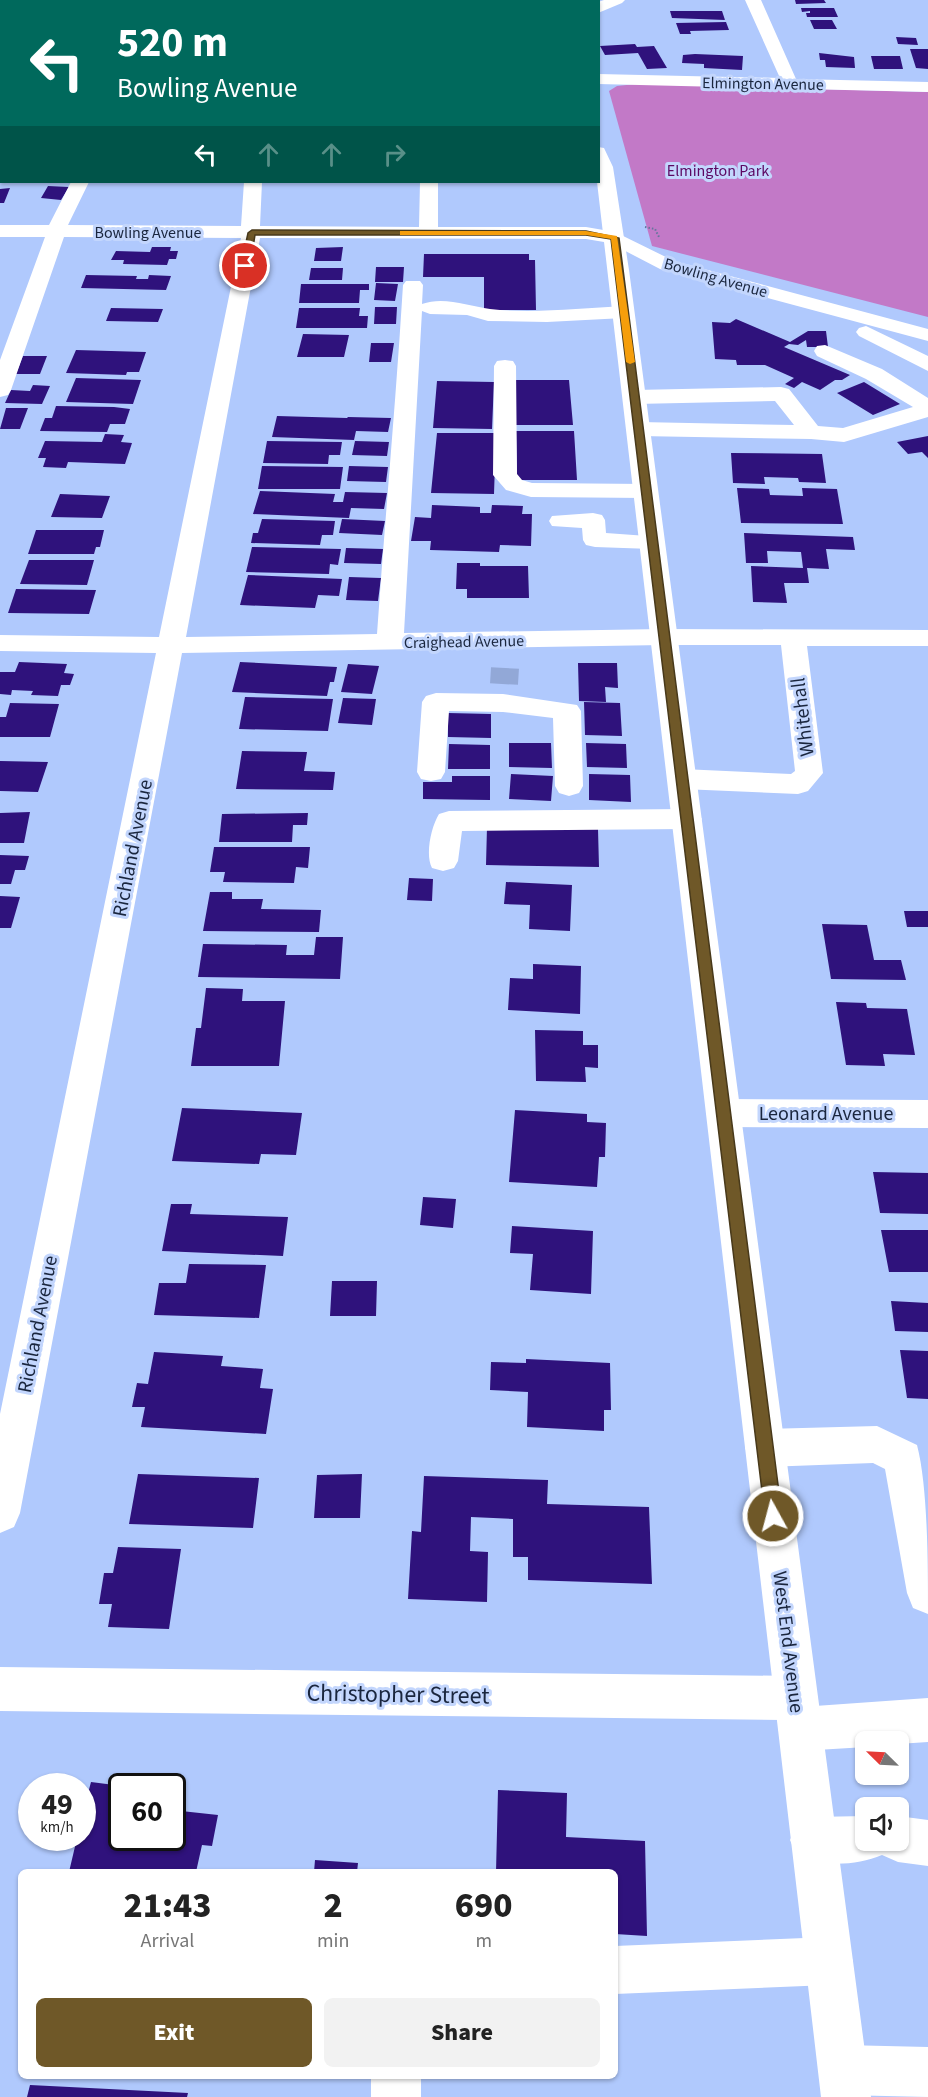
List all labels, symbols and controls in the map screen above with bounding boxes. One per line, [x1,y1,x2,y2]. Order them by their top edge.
text: 520 m [117,13,228,73]
icon: left [18,24,96,102]
text: Bowling Avenue [117,69,297,108]
street label: Elmington Avenue [702,72,824,96]
icon: left [189,138,222,171]
icon: ahead [252,138,285,171]
icon: ahead [315,138,348,171]
icon: right [378,138,411,171]
park label: Elmington Park [667,160,769,182]
street label: Bowling Avenue [95,222,201,244]
pin [219,240,270,291]
icon: arrive [228,249,261,282]
street label: Bowling Avenue [661,253,770,303]
street label: Craighead Avenue [404,630,524,654]
street label: Whitehall [784,676,822,758]
street label: Richland Avenue [106,777,160,919]
street label: Leonard Avenue [759,1100,893,1128]
street label: Richland Avenue [11,1253,65,1395]
position arrow [741,1484,805,1548]
street label: West End Avenue [765,1570,811,1715]
street label: Christopher Street [306,1675,490,1714]
north arrow [855,1731,909,1785]
map controls [855,1731,909,1851]
speed limit sign: 60 [108,1773,186,1851]
text: 49 [41,1783,73,1826]
button: sound [855,1797,909,1851]
text: km/h [40,1817,74,1838]
text: 21:43 [123,1880,212,1931]
text: 2 [324,1880,343,1931]
text: 690 [455,1880,513,1931]
text: Arrival [141,1927,194,1955]
text: min [317,1927,349,1955]
text: m [475,1927,492,1955]
button: Exit [36,1998,312,2067]
button: Share [324,1998,600,2067]

